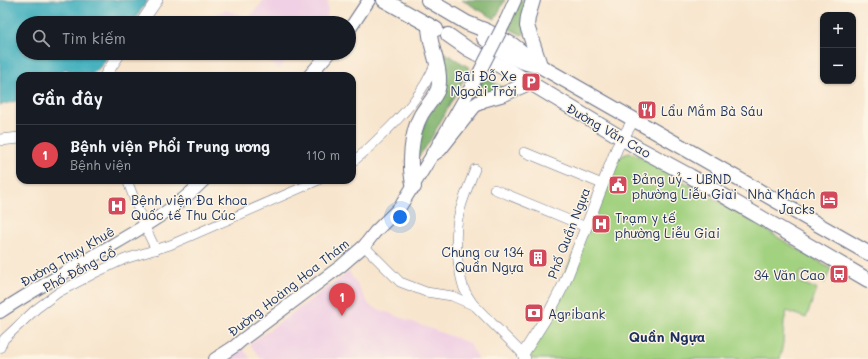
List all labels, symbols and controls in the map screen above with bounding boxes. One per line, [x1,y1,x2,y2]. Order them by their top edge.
map controls [820,12,856,84]
button: + [820,12,856,48]
search box [16,16,356,60]
icon: search [30,27,52,49]
text: Tìm kiếm [62,28,126,48]
button: − [820,48,856,84]
place label: Bãi Đỗ Xe Ngoài Trời [450,67,517,99]
parking icon: Bãi Đỗ Xe Ngoài Trời [520,71,542,93]
text: Gần đây [32,87,103,109]
street label: Đường Văn Cao [564,99,655,161]
restaurant icon: Lẩu Mắm Bà Sáu [636,99,658,121]
place label: Lẩu Mắm Bà Sáu [661,102,763,119]
text: Bệnh viện Phổi Trung ương [70,136,270,156]
text: 1 [42,146,48,163]
text: 110 m [306,146,340,163]
text: Bệnh viện [70,156,131,173]
place label: Đảng uỷ - UBND phường Liễu Giai [632,170,737,202]
public building icon: Đảng uỷ - UBND phường Liễu Giai [607,174,629,196]
street label: Phố Quần Ngựa [543,185,593,281]
place label: Nhà Khách Jacks [748,185,815,217]
hotel icon: Nhà Khách Jacks [818,189,840,211]
place label: Bệnh viện Đa khoa Quốc tế Thu Cúc [131,191,248,223]
hospital icon: Bệnh viện Đa khoa Quốc tế Thu Cúc [106,195,128,217]
your location [390,207,410,227]
place label: Trạm y tế phường Liễu Giai [615,209,720,241]
hospital icon: Trạm y tế phường Liễu Giai [590,213,612,235]
street label: Đường Thụy Khuê [17,222,117,290]
street label: Đường Hoàng Hoa Thám [224,234,352,340]
street label: Phố Đồng Cổ [40,243,119,295]
place label: Chung cư 134 Quần Ngựa [441,243,524,275]
building icon: Chung cư 134 Quần Ngựa [527,247,549,269]
bus stop icon: 34 Văn Cao [828,263,850,285]
place label: 34 Văn Cao [754,266,825,283]
pin: 1 [329,283,355,316]
bank icon: Agribank [523,302,545,324]
place label: Agribank [548,305,606,322]
district label: Quần Ngựa [629,327,706,346]

